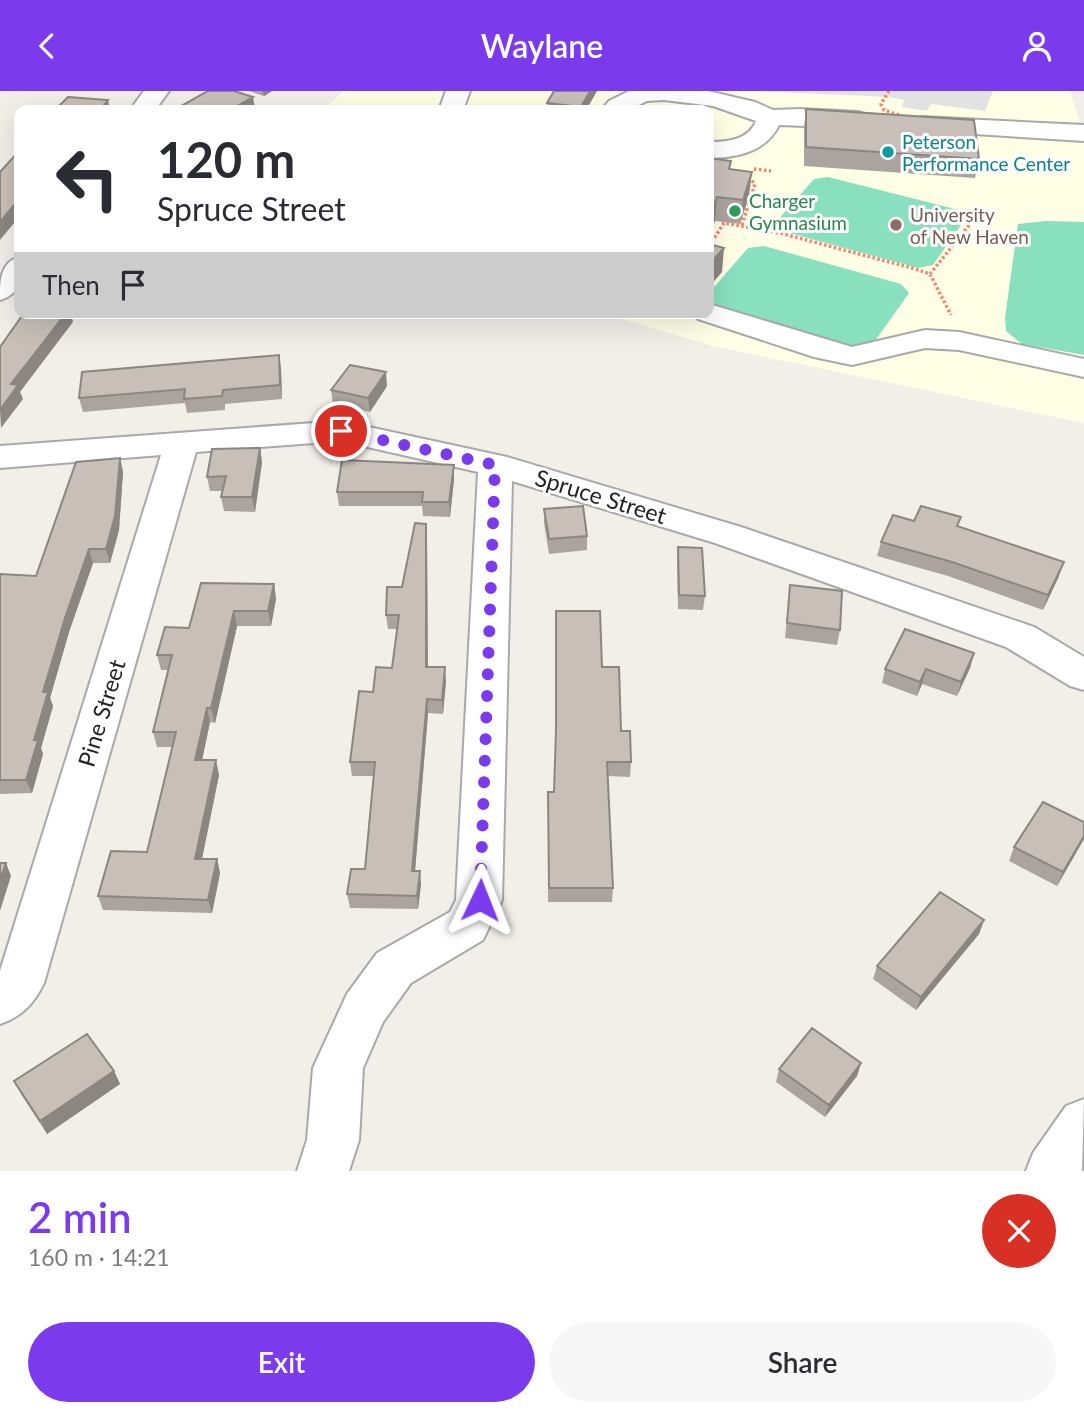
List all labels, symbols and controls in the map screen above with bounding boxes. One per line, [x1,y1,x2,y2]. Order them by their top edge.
text: Waylane [481,26,603,65]
icon: back [28,27,66,65]
icon: person [1018,27,1056,65]
text: 120 m [157,130,295,188]
place label: Peterson Performance Center [902,130,1070,175]
icon: left [42,133,133,224]
marker: Peterson Performance Center [880,144,896,160]
text: Spruce Street [157,189,346,228]
place label: Charger Gymnasium [749,189,847,234]
marker: Charger Gymnasium [727,203,743,219]
place label: University of New Haven [910,203,1029,248]
marker: University of New Haven [888,217,904,233]
icon: arrive [114,266,152,304]
text: Then [42,269,100,301]
pin [311,401,371,461]
icon: arrive [322,412,360,450]
street label: Spruce Street [532,463,671,529]
street label: Pine Street [71,655,131,770]
position arrow [443,863,517,937]
text: 2 min [28,1192,132,1242]
button: close [982,1194,1056,1268]
text: 160 m · 14:21 [28,1243,170,1271]
button: Exit [28,1322,535,1402]
button: Share [549,1322,1056,1402]

